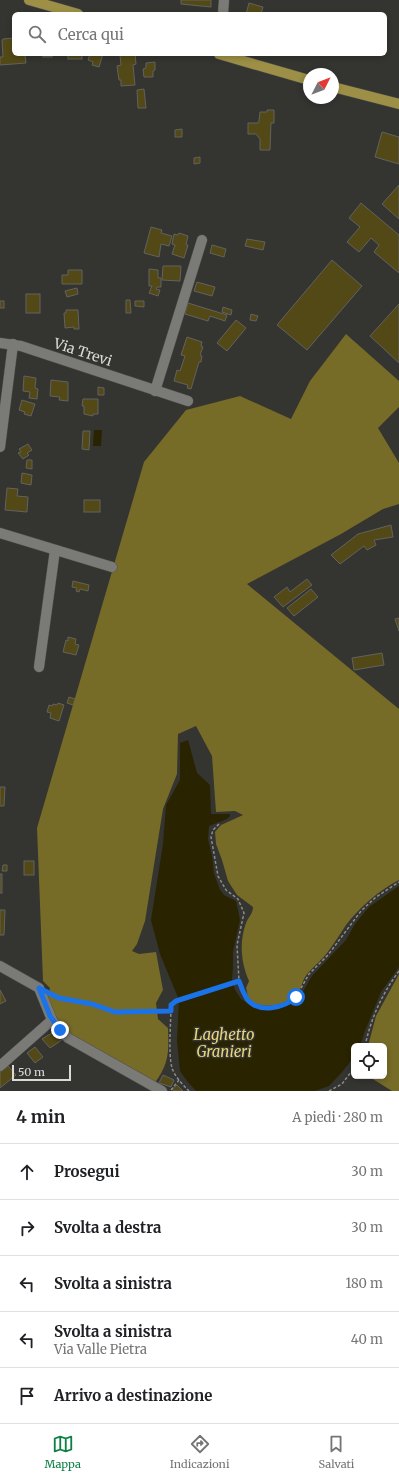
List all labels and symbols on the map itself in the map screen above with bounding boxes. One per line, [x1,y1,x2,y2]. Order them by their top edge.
north arrow [303,68,339,104]
street label: Via Trevi [51,334,115,370]
route start [287,988,305,1006]
route end [51,1021,69,1039]
water label: Laghetto Granieri [193,1025,255,1061]
scale bar [12,1063,71,1082]

